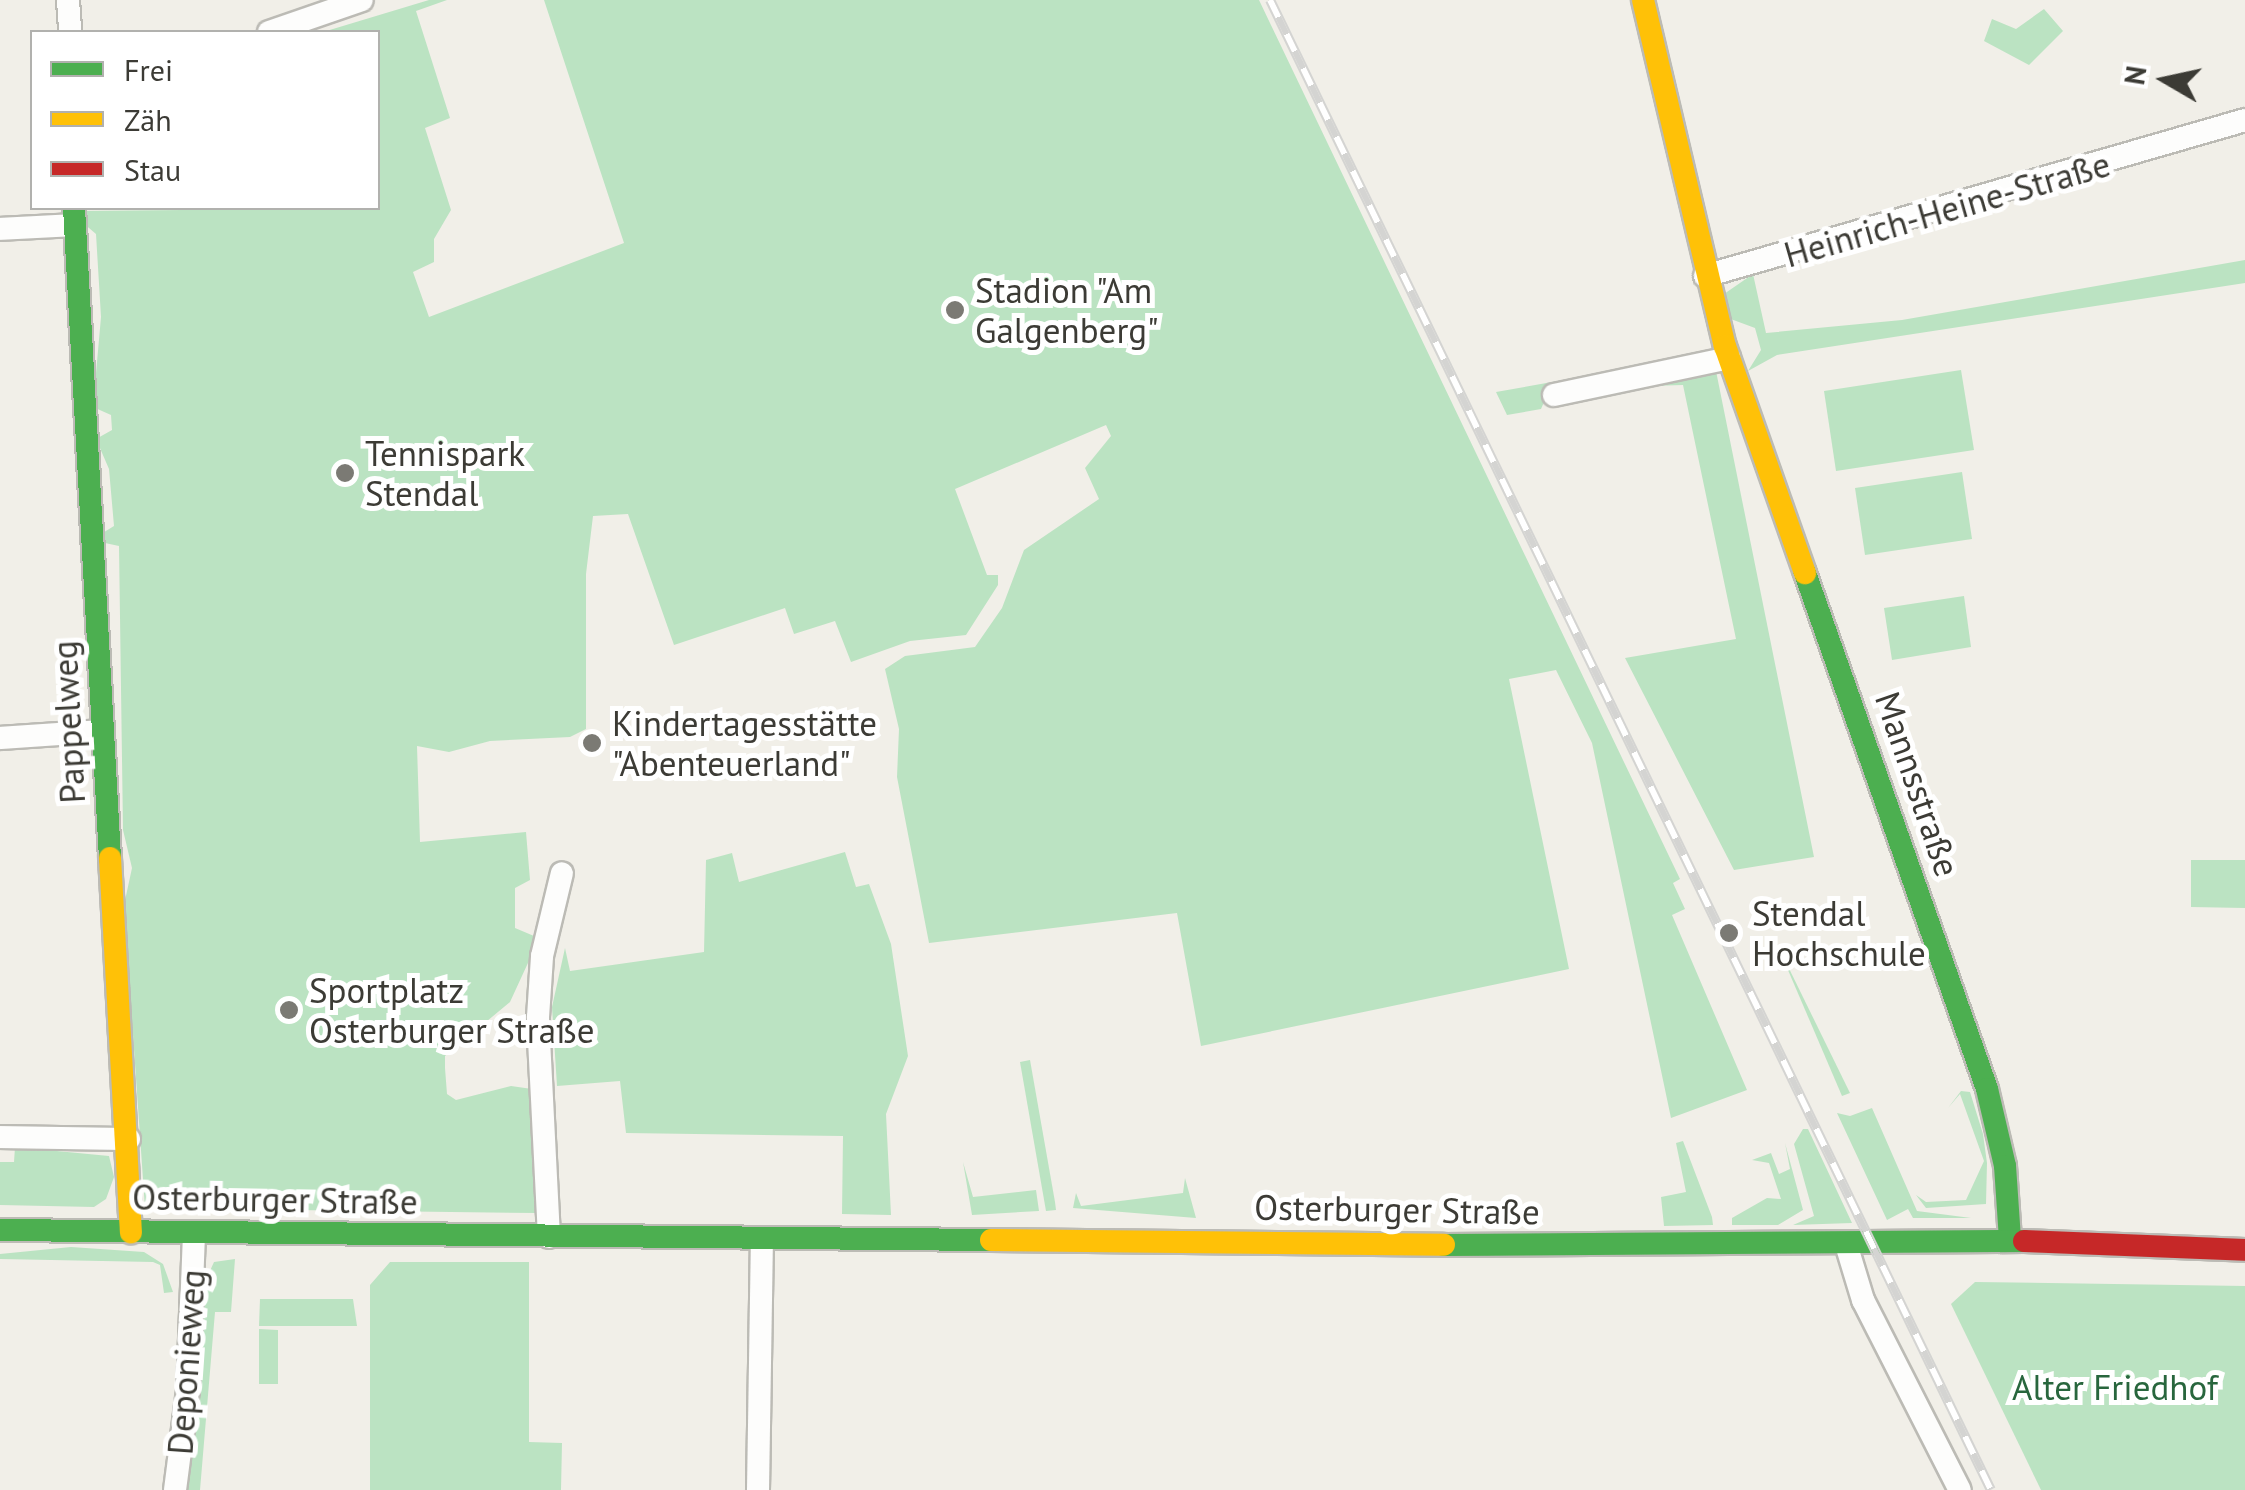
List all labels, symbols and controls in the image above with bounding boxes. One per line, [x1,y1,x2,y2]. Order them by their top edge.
legend [30,30,380,210]
north arrow [2115,30,2215,130]
text: Frei [124,50,173,89]
text: N [2115,63,2155,87]
text: Zäh [124,100,172,139]
street label: Heinrich-Heine-Straße [1779,142,2115,276]
text: Stau [124,150,181,189]
place label: Stadion "Am Galgenberg" [975,269,1159,351]
marker: Stadion "Am Galgenberg" [944,299,966,321]
place label: Tennispark Stendal [365,432,525,514]
marker: Tennispark Stendal [334,462,356,484]
street label: Pappelweg [43,639,93,805]
street label: Mannsstraße [1867,686,1969,882]
place label: Kindertagesstätte "Abenteuerland" [612,702,877,784]
marker: Kindertagesstätte "Abenteuerland" [581,732,603,754]
place label: Stendal Hochschule [1752,892,1926,974]
marker: Stendal Hochschule [1716,920,1742,946]
place label: Sportplatz Osterburger Straße [309,969,595,1051]
marker: Sportplatz Osterburger Straße [278,999,300,1021]
street label: Osterburger Straße [132,1176,418,1222]
street label: Osterburger Straße [1254,1186,1540,1232]
street label: Deponieweg [159,1268,213,1456]
park label: Alter Friedhof [2012,1366,2218,1408]

